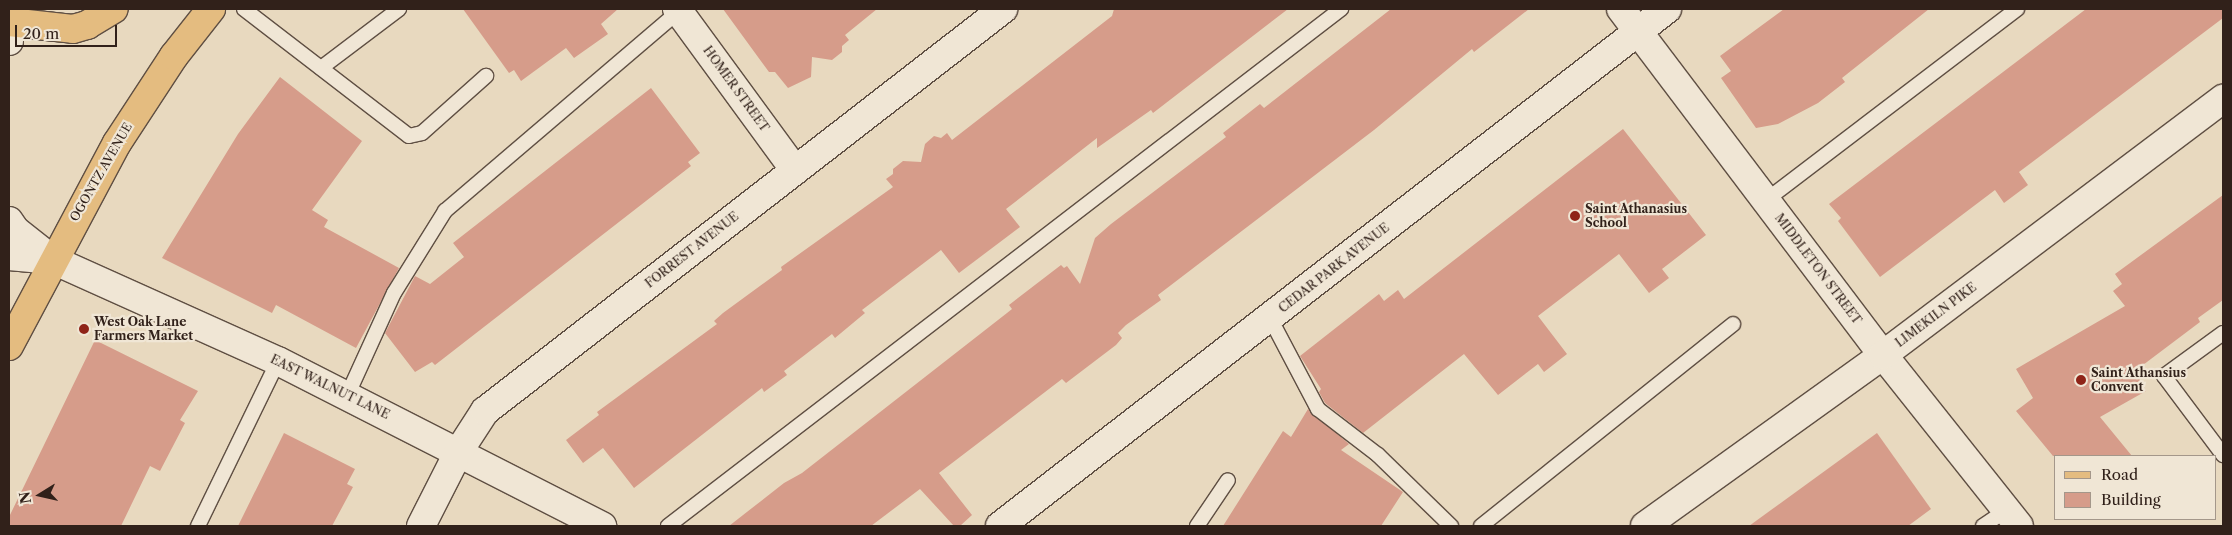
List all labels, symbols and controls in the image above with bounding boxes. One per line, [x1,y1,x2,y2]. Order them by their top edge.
scale bar [18,15,120,47]
text: 20 m [23,24,59,43]
street label: HOMER STREET [700,43,772,135]
street label: OGONTZ AVENUE [67,120,135,224]
place label: Saint Athanasius School [1585,202,1688,230]
street label: FORREST AVENUE [642,209,742,291]
marker: Saint Athanasius School [1569,210,1581,222]
street label: MIDDLETON STREET [1772,211,1864,327]
street label: CEDAR PARK AVENUE [1275,220,1393,316]
street label: LIMEKILN PIKE [1893,280,1979,350]
place label: West Oak Lane Farmers Market [94,315,193,343]
marker: West Oak Lane Farmers Market [78,323,90,335]
street label: EAST WALNUT LANE [268,352,392,422]
place label: Saint Athansius Convent [2091,366,2187,394]
marker: Saint Athansius Convent [2075,374,2087,386]
legend [2054,455,2217,520]
text: Road [2101,465,2138,484]
north arrow [15,470,65,520]
text: N [15,490,35,505]
text: Building [2101,490,2161,509]

